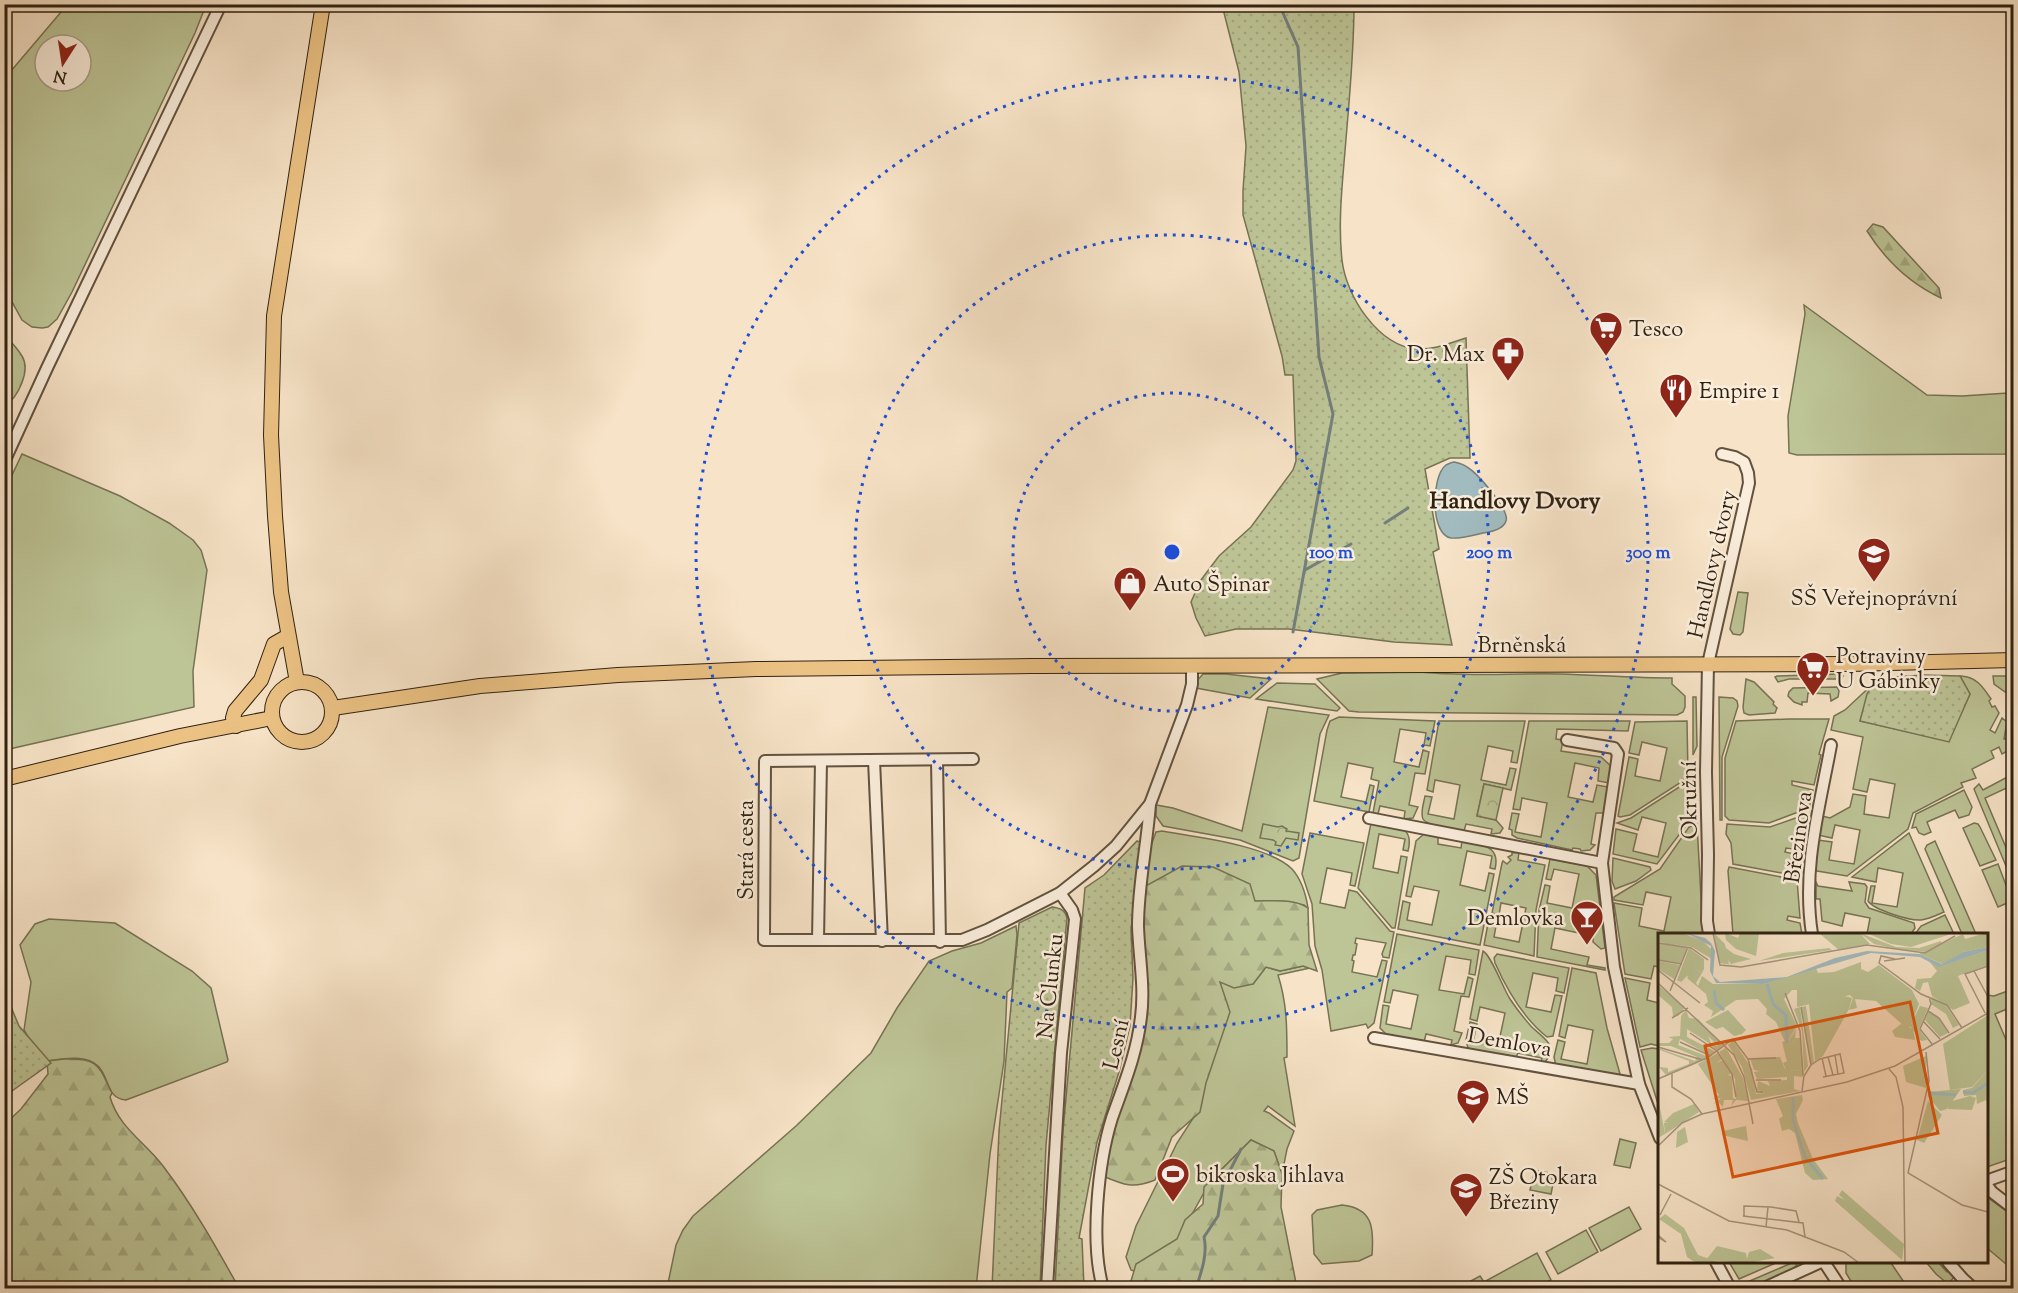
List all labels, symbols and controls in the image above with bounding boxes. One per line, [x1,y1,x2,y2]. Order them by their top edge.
north arrow [33,33,93,93]
text: N [52,63,69,88]
supermarket icon: Tesco [1588,310,1624,357]
place label: Tesco [1629,315,1683,347]
pharmacy icon: Dr. Max [1490,335,1526,382]
place label: Dr. Max [1407,340,1485,372]
restaurant icon: Empire 1 [1658,372,1694,419]
place label: Empire 1 [1699,377,1780,409]
district label: Handlovy Dvory [1430,485,1601,519]
street label: Handlovy dvory [1681,487,1747,642]
school or university icon: SŠ Veřejnoprávní [1856,536,1892,583]
text: 100 m [1309,541,1353,567]
text: 200 m [1466,541,1512,567]
text: 300 m [1626,541,1671,567]
centre of rings [1162,542,1182,562]
shop icon: Auto Špinar [1112,565,1148,612]
place label: Auto Špinar [1153,569,1270,602]
place label: SŠ Veřejnoprávní [1791,583,1957,616]
street label: Brněnská [1478,631,1566,663]
place label: Potraviny U Gábinky [1836,642,1940,699]
supermarket icon: Potraviny U Gábinky [1795,650,1831,697]
street label: Okružní [1674,760,1708,840]
street label: Březinova [1778,789,1822,886]
street label: Stará cesta [732,800,764,900]
bar icon: Demlovka [1569,899,1605,946]
place label: Demlovka [1467,904,1564,936]
street label: Na Člunku [1030,932,1073,1041]
inset map [1658,933,1988,1263]
street label: Lesní [1097,1016,1139,1073]
street label: Demlova [1465,1021,1554,1067]
school or university icon: MŠ [1455,1078,1491,1125]
place label: MŠ [1496,1082,1529,1115]
sports icon: bikroska Jihlava [1155,1156,1191,1203]
place label: bikroska Jihlava [1196,1161,1345,1193]
place label: ZŠ Otokara Březiny [1489,1162,1598,1220]
school or university icon: ZŠ Otokara Březiny [1448,1171,1484,1218]

